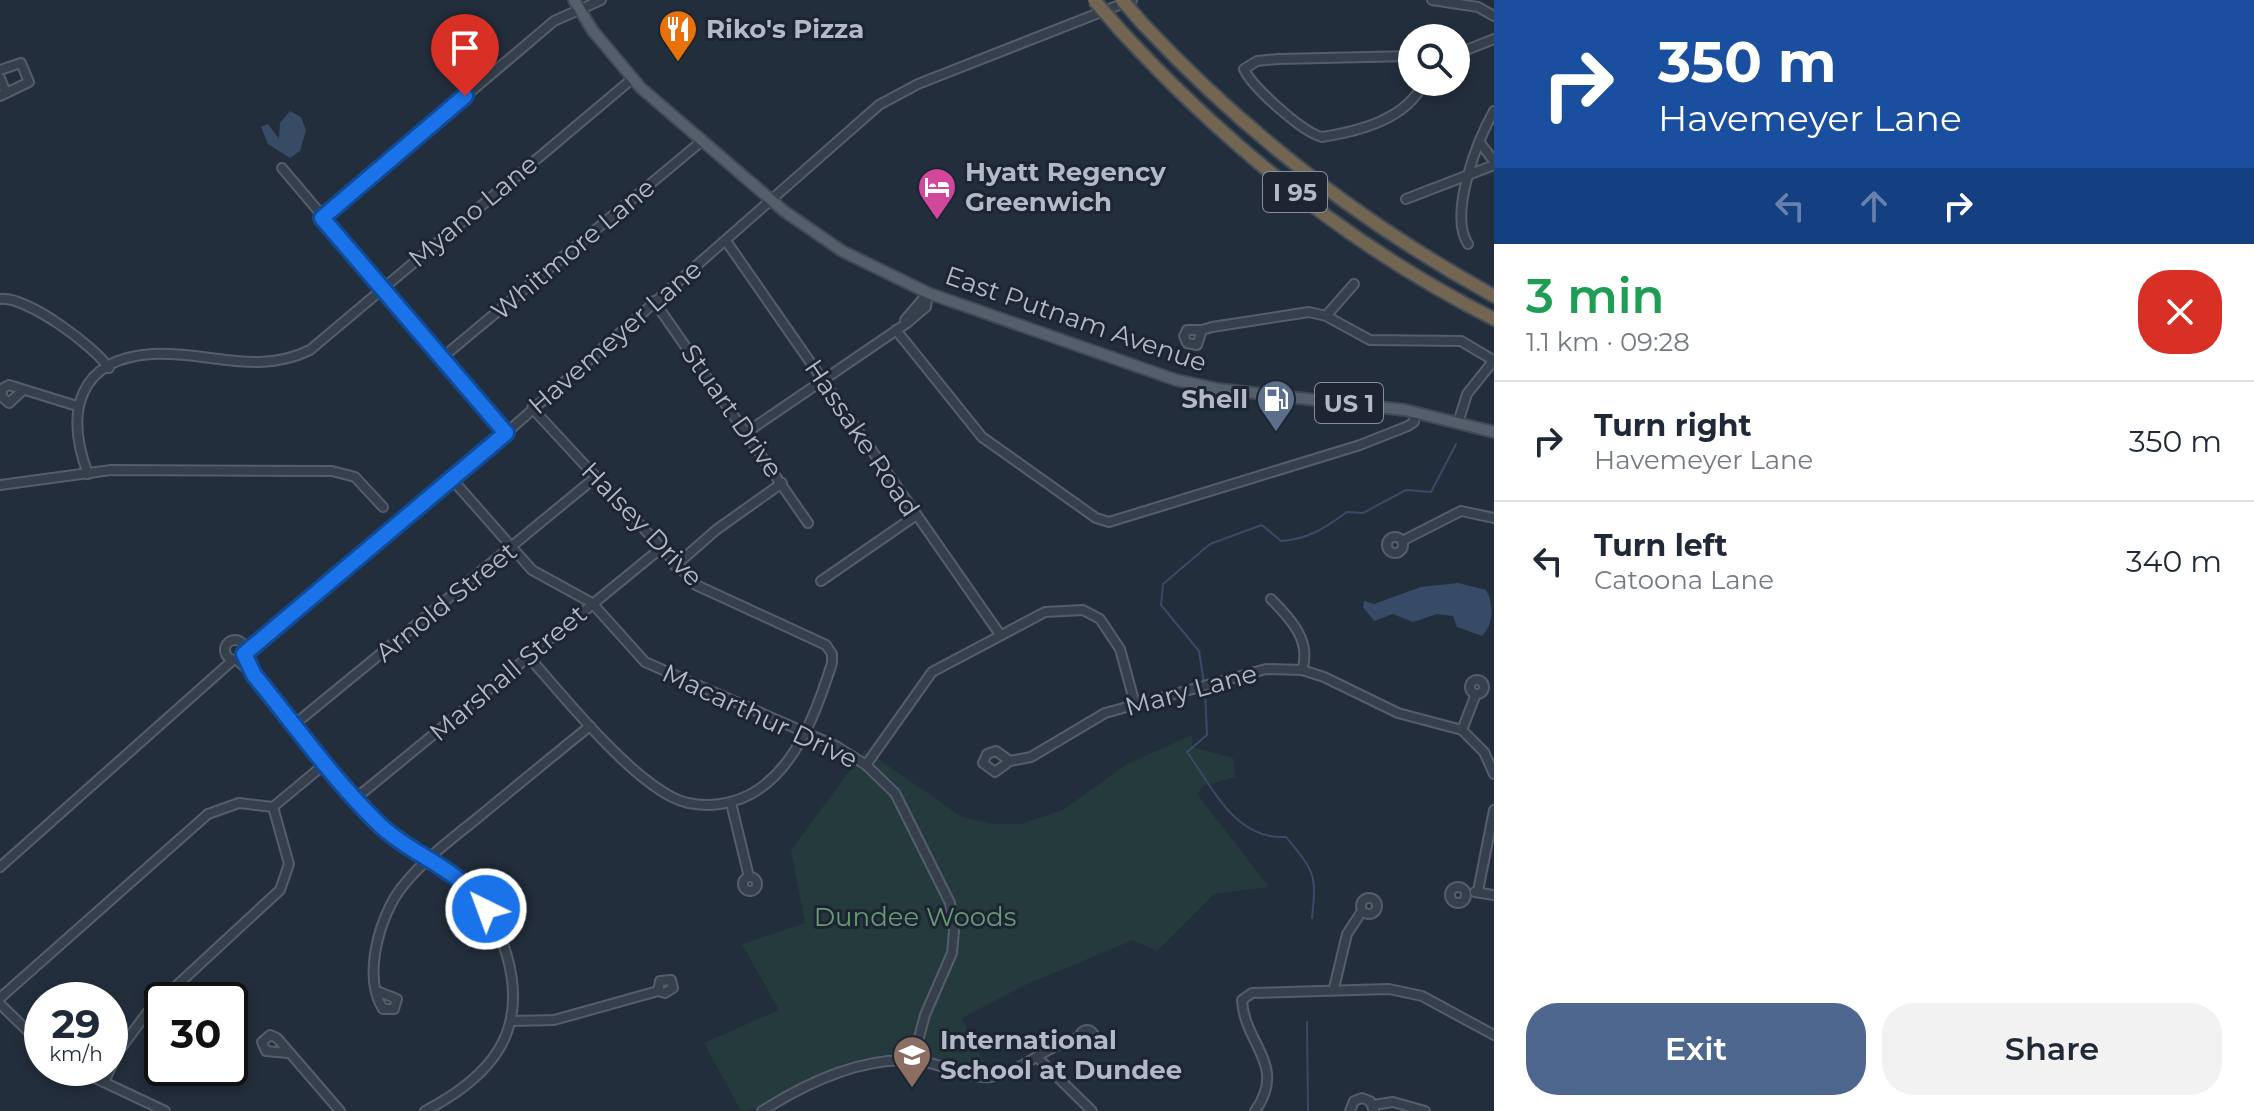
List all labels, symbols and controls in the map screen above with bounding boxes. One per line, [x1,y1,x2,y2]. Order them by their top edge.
restaurant icon: Riko's Pizza [657,8,699,63]
place label: Riko's Pizza [706,13,864,45]
pin [431,14.0,499,96]
map controls [1398,24,1470,96]
button: search [1398,24,1470,96]
icon: arrive [443,26,487,70]
text: 350 m [1658,28,1837,96]
icon: right [1526,32,1630,136]
text: Havemeyer Lane [1658,96,1962,140]
street label: Myano Lane [402,148,544,274]
place label: Hyatt Regency Greenwich [965,156,1166,218]
hotel icon: Hyatt Regency Greenwich [916,166,958,221]
street label: Whitmore Lane [485,171,661,327]
road number: I 95 [1263,172,1327,212]
icon: left [1768,184,1812,228]
icon: ahead [1852,184,1896,228]
icon: right [1936,184,1980,228]
street label: Havemeyer Lane [522,253,708,421]
street label: East Putnam Avenue [941,259,1211,379]
text: 3 min [1526,267,1664,325]
button: close [2138,270,2222,354]
text: 1.1 km · 09:28 [1526,326,1690,358]
street label: Stuart Drive [674,338,790,484]
street label: Hassake Road [798,353,926,523]
fuel station icon: Shell [1255,378,1297,433]
place label: Shell [1181,383,1248,415]
road number: US 1 [1315,383,1383,423]
text: Turn right [1594,407,1751,444]
icon: right [1526,419,1570,463]
text: 350 m [2129,423,2222,460]
text: Havemeyer Lane [1594,444,1813,476]
street label: Halsey Drive [575,455,709,593]
text: Turn left [1594,527,1727,564]
street label: Arnold Street [369,535,523,669]
icon: left [1526,539,1570,583]
text: 340 m [2126,543,2222,580]
text: Catoona Lane [1594,564,1774,596]
street label: Marshall Street [423,598,593,748]
street label: Macarthur Drive [657,657,863,775]
street label: Mary Lane [1122,657,1260,723]
position arrow [444,867,528,951]
park label: Dundee Woods [814,901,1016,933]
speed limit sign: 30 [144,982,248,1086]
text: 29 [51,999,101,1048]
button: Exit [1526,1003,1866,1095]
button: Share [1882,1003,2222,1095]
place label: International School at Dundee [940,1024,1182,1086]
school or university icon: International School at Dundee [891,1034,933,1089]
text: km/h [49,1042,103,1066]

